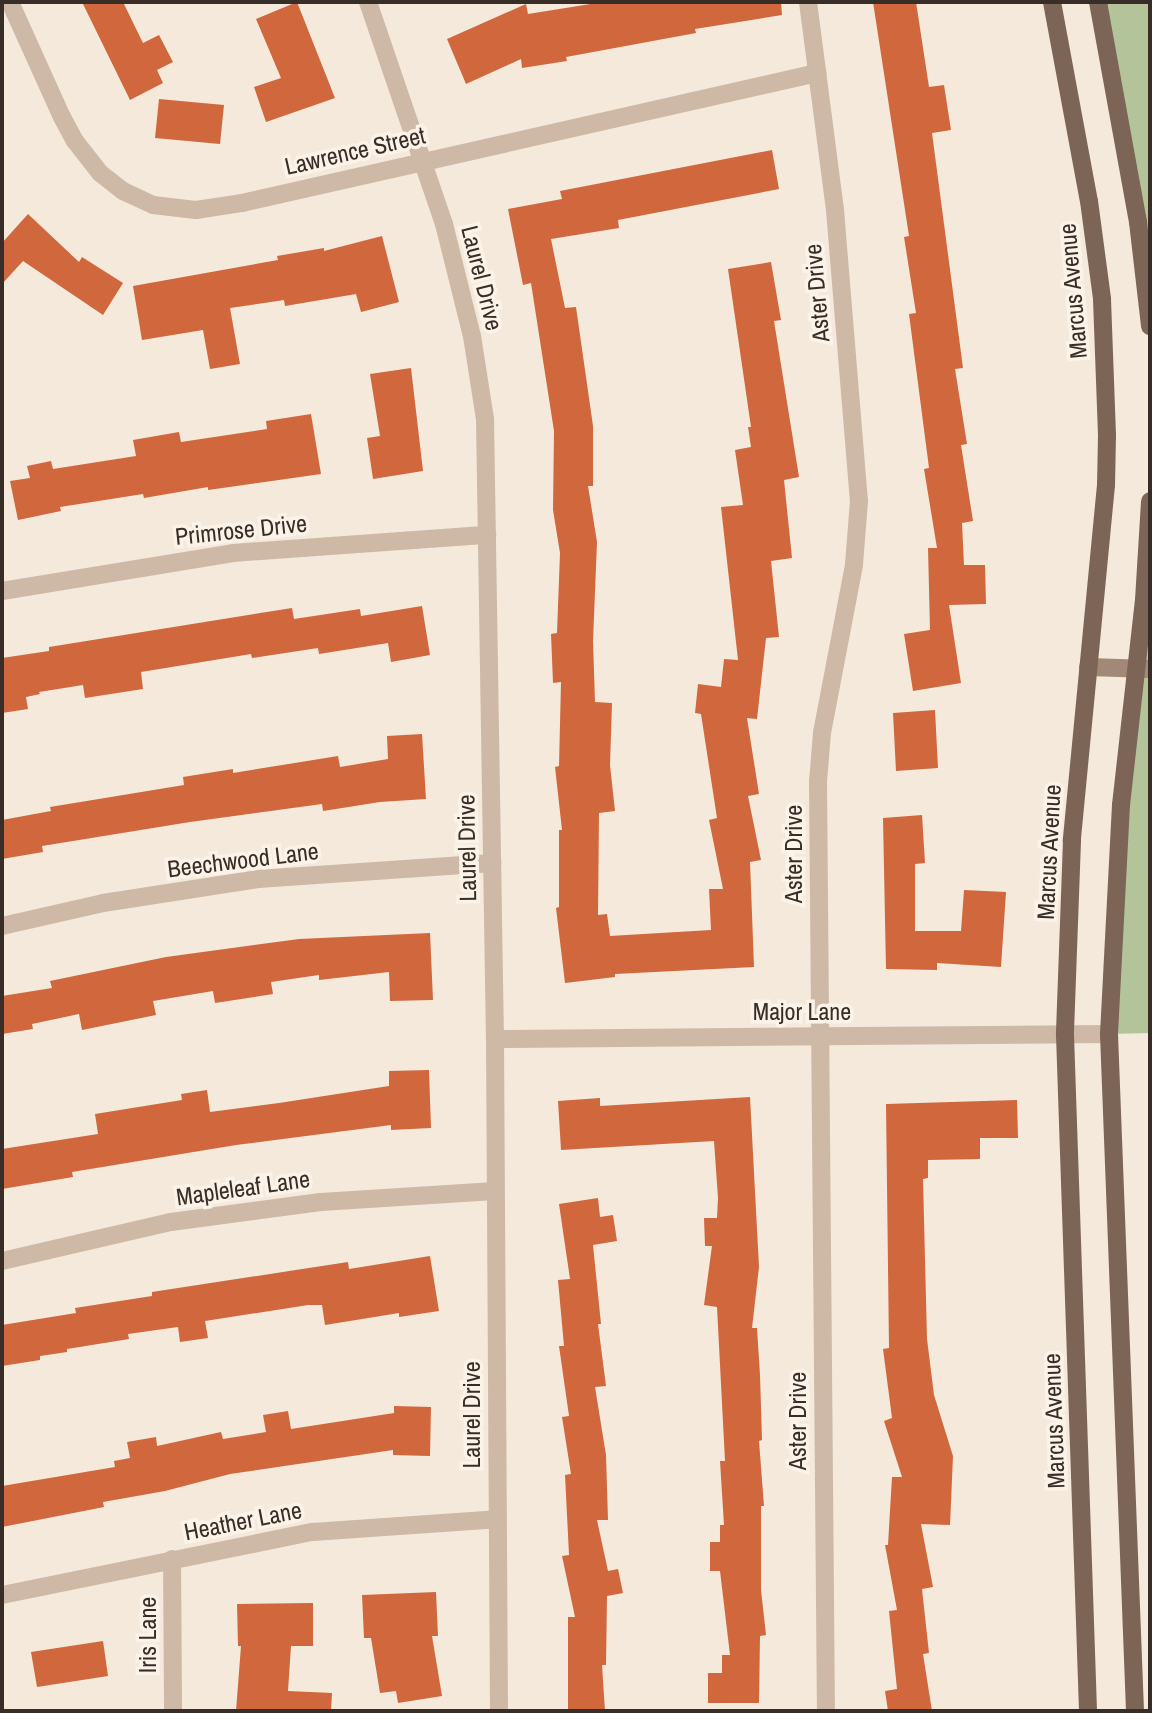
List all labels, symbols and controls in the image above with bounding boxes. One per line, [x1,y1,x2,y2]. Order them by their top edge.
street label: Lawrence Street [282,121,428,181]
street label: Marcus Avenue [1053,222,1093,360]
street label: Laurel Drive [455,223,509,333]
street label: Aster Drive [798,243,836,343]
street label: Primrose Drive [174,509,308,551]
street label: Marcus Avenue [1031,783,1067,921]
street label: Laurel Drive [452,794,482,902]
street label: Aster Drive [780,805,808,903]
street label: Beechwood Lane [166,836,320,884]
street label: Major Lane [753,998,851,1026]
street label: Mapleleaf Lane [174,1164,312,1212]
street label: Marcus Avenue [1037,1352,1071,1490]
street label: Laurel Drive [458,1361,486,1469]
street label: Aster Drive [784,1372,812,1470]
street label: Heather Lane [182,1495,304,1547]
street label: Iris Lane [134,1597,162,1673]

